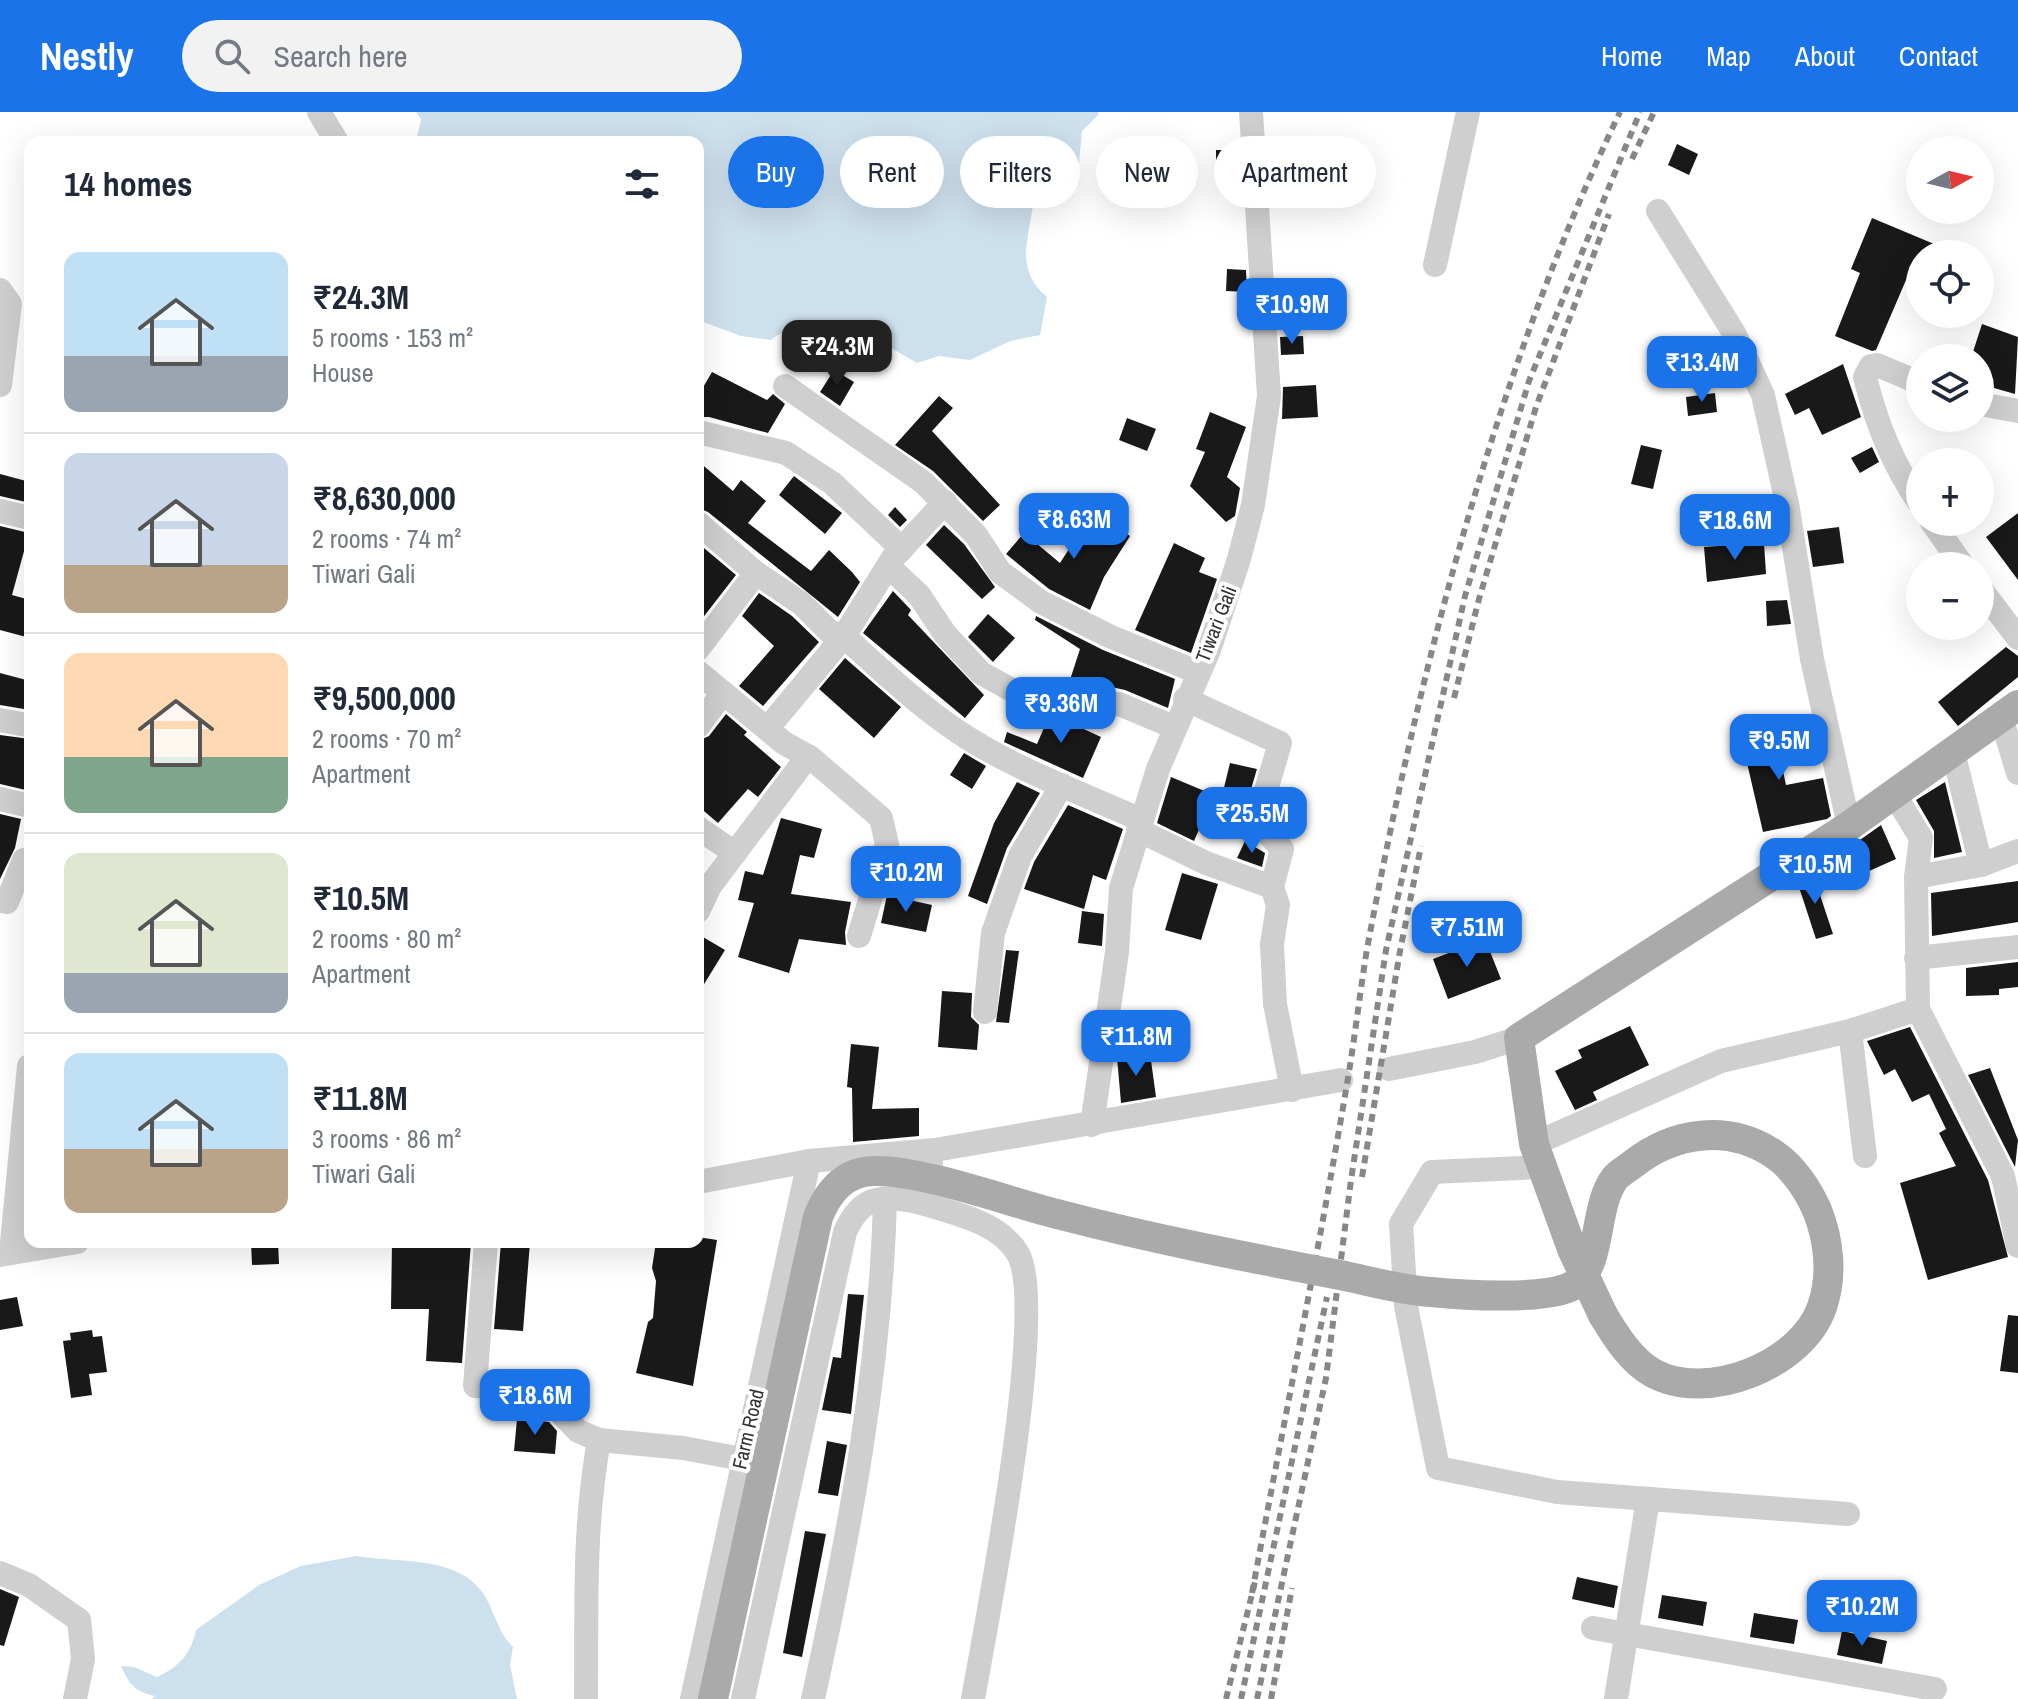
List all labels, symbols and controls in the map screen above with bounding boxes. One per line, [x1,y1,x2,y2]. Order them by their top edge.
search box [182,20,742,92]
text: Nestly [40,31,134,82]
icon: search [210,34,254,78]
text: Search here [274,36,408,76]
text: Home [1601,37,1662,75]
text: Map [1706,37,1751,75]
text: About [1795,37,1855,75]
text: Contact [1899,37,1978,75]
chip: Buy [728,136,824,208]
chip: Rent [840,136,944,208]
chip: Filters [960,136,1080,208]
chip: New [1096,136,1198,208]
chip: Apartment [1214,136,1376,208]
north arrow [1906,136,1994,224]
map controls [1906,136,1994,640]
text: 14 homes [64,161,193,207]
icon: filters [620,162,664,206]
button: locate [1906,240,1994,328]
text: ₹24.3M [312,274,409,320]
pin: ₹10.9M [1227,278,1357,346]
icon: home [128,284,224,380]
text: ₹10.9M [1255,286,1329,321]
text: 5 rooms · 153 m² [312,320,473,355]
pin: ₹24.3M [772,320,902,388]
text: ₹24.3M [800,328,874,363]
pin: ₹13.4M [1637,336,1767,404]
text: ₹13.4M [1665,344,1739,379]
button: layers [1906,344,1994,432]
text: House [312,355,374,390]
button: + [1906,448,1994,536]
text: ₹8,630,000 [312,475,456,521]
icon: home [128,485,224,581]
pin: ₹8.63M [1009,493,1139,561]
pin: ₹18.6M [1670,494,1800,562]
text: ₹8.63M [1037,501,1111,536]
text: ₹18.6M [1698,502,1772,537]
text: 2 rooms · 74 m² [312,521,461,556]
button: − [1906,552,1994,640]
text: Tiwari Gali [312,556,416,591]
street label: Tiwari Gali [1189,582,1242,666]
text: ₹9,500,000 [312,675,456,721]
pin: ₹9.36M [996,677,1126,745]
icon: home [128,685,224,781]
text: ₹9.36M [1024,685,1098,720]
pin: ₹9.5M [1723,714,1835,782]
text: 2 rooms · 70 m² [312,721,461,756]
text: ₹9.5M [1748,722,1810,757]
text: Apartment [312,756,410,791]
pin: ₹25.5M [1187,787,1317,855]
text: ₹25.5M [1215,795,1289,830]
pin: ₹10.5M [1750,838,1880,906]
pin: ₹10.2M [841,846,971,914]
text: ₹10.5M [1778,846,1852,881]
text: ₹10.2M [869,854,943,889]
text: ₹10.5M [312,875,409,921]
icon: home [128,885,224,981]
pin: ₹7.51M [1402,901,1532,969]
text: ₹7.51M [1430,909,1504,944]
text: 2 rooms · 80 m² [312,921,461,956]
text: Apartment [312,956,410,991]
pin: ₹11.8M [1071,1010,1201,1078]
text: ₹11.8M [1099,1018,1173,1053]
text: ₹11.8M [312,1075,408,1121]
icon: home [128,1085,224,1181]
text: 3 rooms · 86 m² [312,1121,461,1156]
text: Tiwari Gali [312,1156,416,1191]
pin: ₹18.6M [470,1369,600,1437]
text: ₹18.6M [498,1377,572,1412]
street label: Farm Road [725,1386,770,1472]
pin: ₹10.2M [1797,1580,1927,1648]
text: ₹10.2M [1825,1588,1899,1623]

